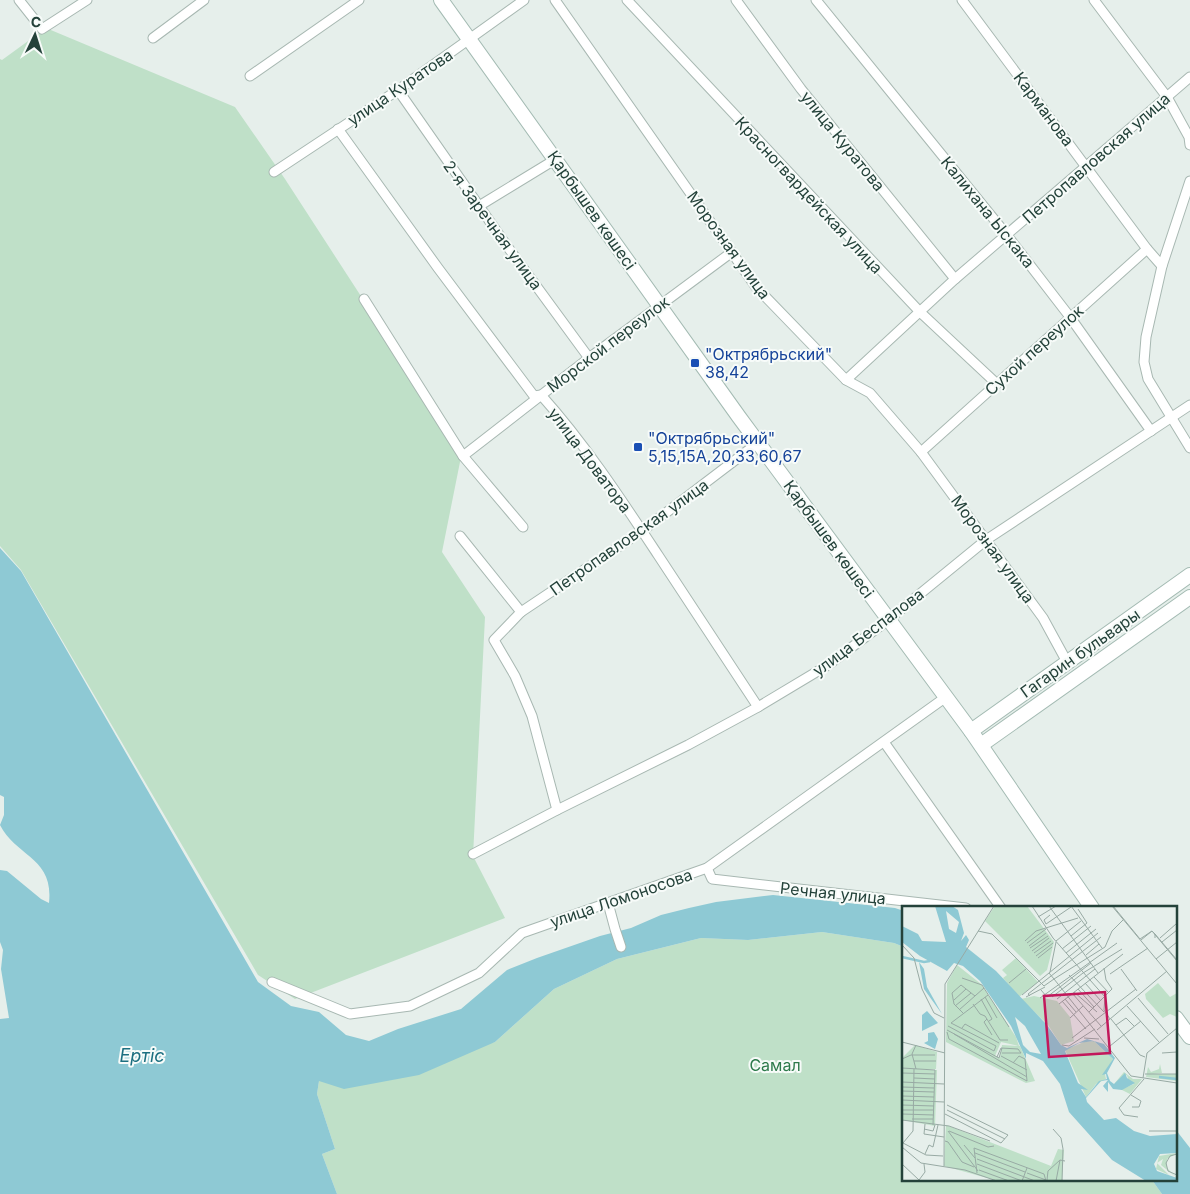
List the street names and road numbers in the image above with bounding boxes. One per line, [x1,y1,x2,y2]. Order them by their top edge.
street label: улица Куратова [343,44,457,130]
street label: Карманова [1010,68,1078,150]
street label: улица Куратова [797,87,889,195]
street label: Петропавловская улица [1018,88,1174,228]
street label: Красногвардейская улица [731,112,887,278]
street label: Қарбышев көшесі [543,147,641,273]
street label: Калихана Ыскака [937,152,1039,272]
street label: 2-я Заречная улица [439,156,547,294]
street label: Морозная улица [683,187,775,303]
street label: Морской переулок [543,291,673,397]
street label: Сухой переулок [981,300,1088,400]
street label: улица Доватора [544,403,636,517]
street label: Петропавловская улица [546,475,712,599]
street label: Қарбышев көшесі [780,476,878,602]
street label: Морозная улица [947,491,1039,607]
street label: улица Беспалова [808,584,928,680]
street label: Гагарин бульвары [1016,604,1144,702]
street label: улица Ломоносова [547,864,695,932]
street label: Речная улица [779,878,887,908]

